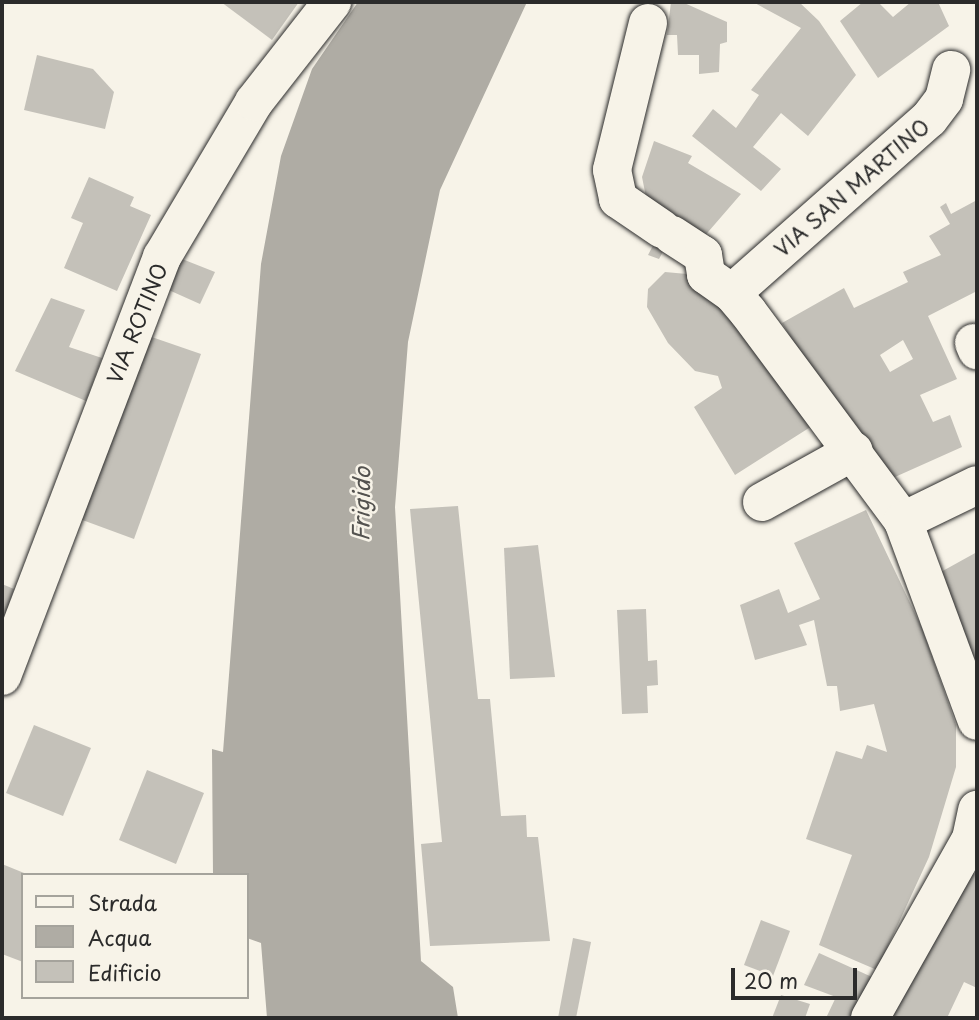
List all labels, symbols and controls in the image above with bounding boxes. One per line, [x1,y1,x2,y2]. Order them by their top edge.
street label: VIA SAN MARTINO [769,113,933,261]
street label: VIA ROTINO [101,260,171,386]
water label: Frigido [347,466,375,542]
legend [21,873,248,999]
text: Strada [88,886,157,918]
text: Acqua [88,921,151,953]
scale bar [734,954,860,998]
text: Edificio [88,956,161,988]
text: 20 m [744,964,798,996]

